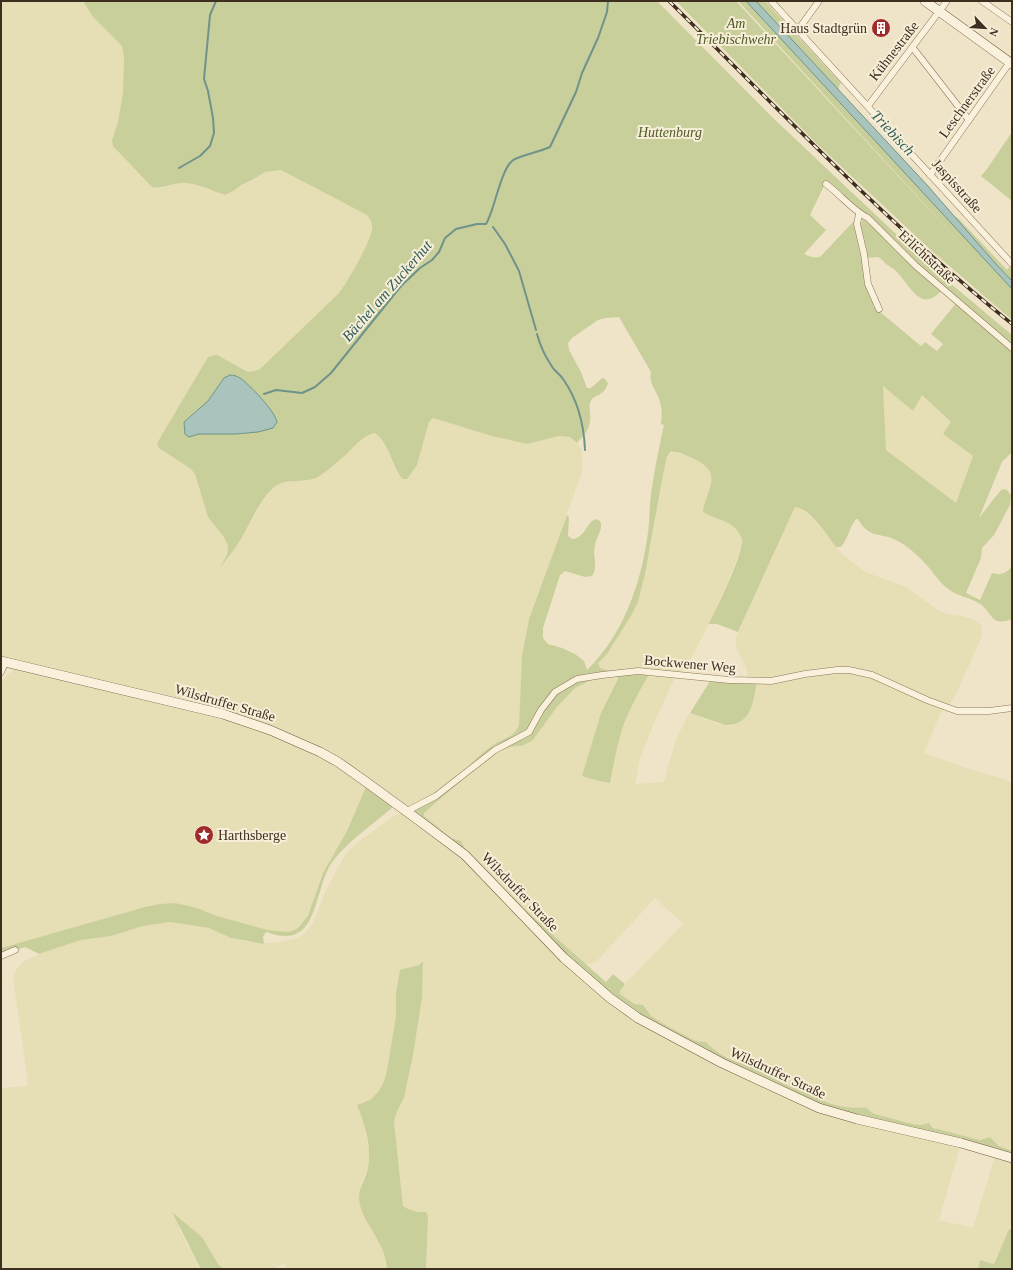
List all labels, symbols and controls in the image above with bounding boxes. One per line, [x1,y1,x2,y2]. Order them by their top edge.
north arrow [965,8,1005,48]
park label: Am Triebischwehr [696,16,777,47]
building icon: Haus Stadtgrün [870,17,892,39]
street label: Kühnestraße [866,19,922,83]
place label: Haus Stadtgrün [780,21,867,36]
text: N [987,26,1001,38]
street label: Leschnerstraße [936,63,998,141]
water label: Triebisch [868,107,918,159]
park label: Huttenburg [637,125,702,140]
street label: Jaspisstraße [929,156,985,216]
street label: Erlichtstraße [896,227,958,287]
water label: Bächel am Zuckerhut [339,237,436,345]
street label: Bockwener Weg [643,653,737,675]
street label: Wilsdruffer Straße [173,681,277,725]
place icon: Harthsberge [193,824,215,846]
place label: Harthsberge [218,828,286,843]
street label: Wilsdruffer Straße [479,849,561,935]
street label: Wilsdruffer Straße [728,1044,828,1102]

